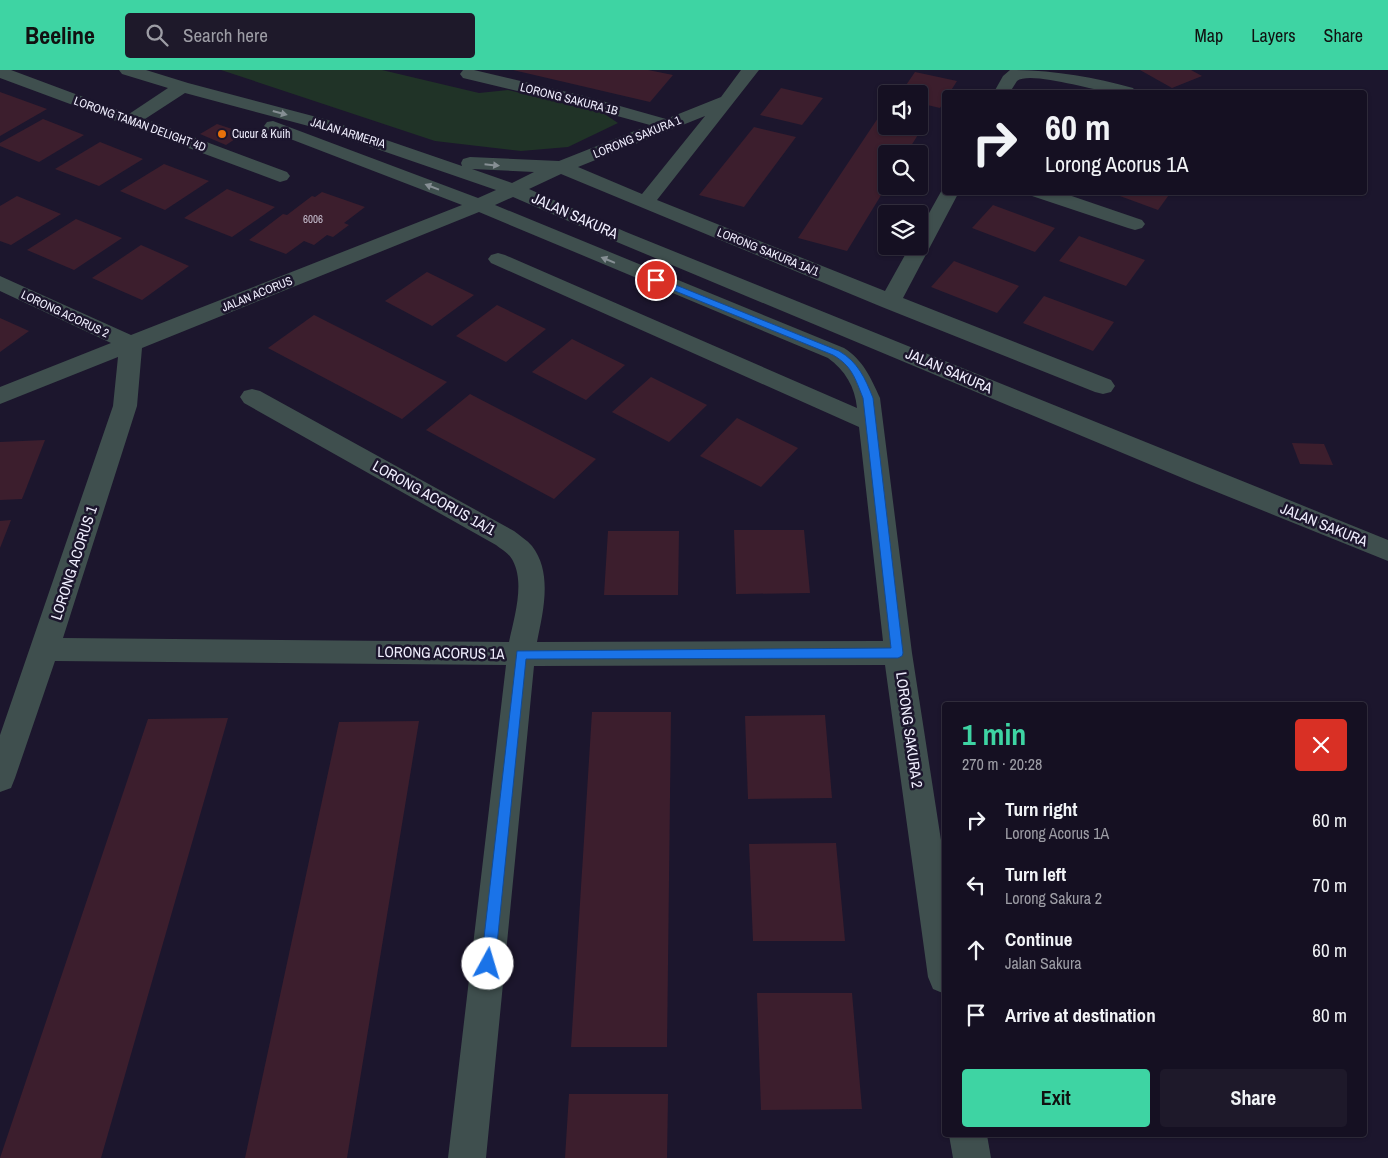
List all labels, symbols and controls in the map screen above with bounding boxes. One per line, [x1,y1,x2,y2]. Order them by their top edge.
search box [125,13,475,58]
text: Beeline [25,19,95,51]
icon: search [143,21,171,49]
text: Search here [183,22,268,48]
text: Map [1195,23,1223,48]
text: Layers [1251,23,1296,48]
text: Share [1324,23,1363,48]
street label: LORONG SAKURA 1B [519,79,620,119]
map controls [878,85,928,255]
button: sound [878,85,928,135]
street label: LORONG TAMAN DELIGHT 4D [72,93,208,155]
text: 60 m [1045,104,1110,151]
one-way arrow [272,109,287,117]
icon: right [962,110,1027,175]
street label: LORONG SAKURA 1 [591,112,684,162]
street label: JALAN ARMERIA [309,114,388,152]
place label: Cucur & Kuih [232,126,291,142]
marker: Cucur & Kuih [216,128,228,140]
button: search [878,145,928,195]
text: Lorong Acorus 1A [1045,149,1188,179]
one-way arrow [484,161,500,169]
one-way arrow [424,183,439,191]
street label: JALAN SAKURA [529,187,622,244]
button: layers [878,205,928,255]
house number: 6006 [303,212,323,226]
street label: LORONG SAKURA 1A/1 [715,224,822,280]
one-way arrow [600,256,615,264]
pin [635,259,677,301]
icon: arrive [642,266,670,294]
street label: JALAN ACORUS [219,272,295,315]
street label: LORONG ACORUS 2 [18,287,112,341]
street label: JALAN SAKURA [903,343,997,399]
street label: LORONG ACORUS 1A/1 [369,455,500,540]
street label: JALAN SAKURA [1277,498,1372,552]
street label: LORONG ACORUS 1 [45,503,102,623]
street label: LORONG ACORUS 1A [377,641,506,664]
street label: LORONG SAKURA 2 [891,671,928,789]
text: 1 min [962,714,1026,754]
button: close [1295,719,1347,771]
text: 270 m · 20:28 [962,753,1042,775]
text: Turn right [1005,796,1077,822]
icon: right [962,806,990,834]
text: 60 m [1312,807,1347,833]
text: Lorong Acorus 1A [1005,822,1109,844]
text: Turn left [1005,861,1066,887]
icon: left [962,871,990,899]
text: 70 m [1312,872,1347,898]
text: Lorong Sakura 2 [1005,887,1102,909]
text: Continue [1005,926,1073,952]
icon: ahead [962,936,990,964]
position arrow [461,937,513,989]
text: 60 m [1312,937,1347,963]
text: Jalan Sakura [1005,952,1082,974]
icon: arrive [962,1001,990,1029]
text: Arrive at destination [1005,1002,1156,1028]
text: 80 m [1312,1002,1347,1028]
button: Exit [962,1069,1150,1127]
button: Share [1160,1069,1347,1127]

